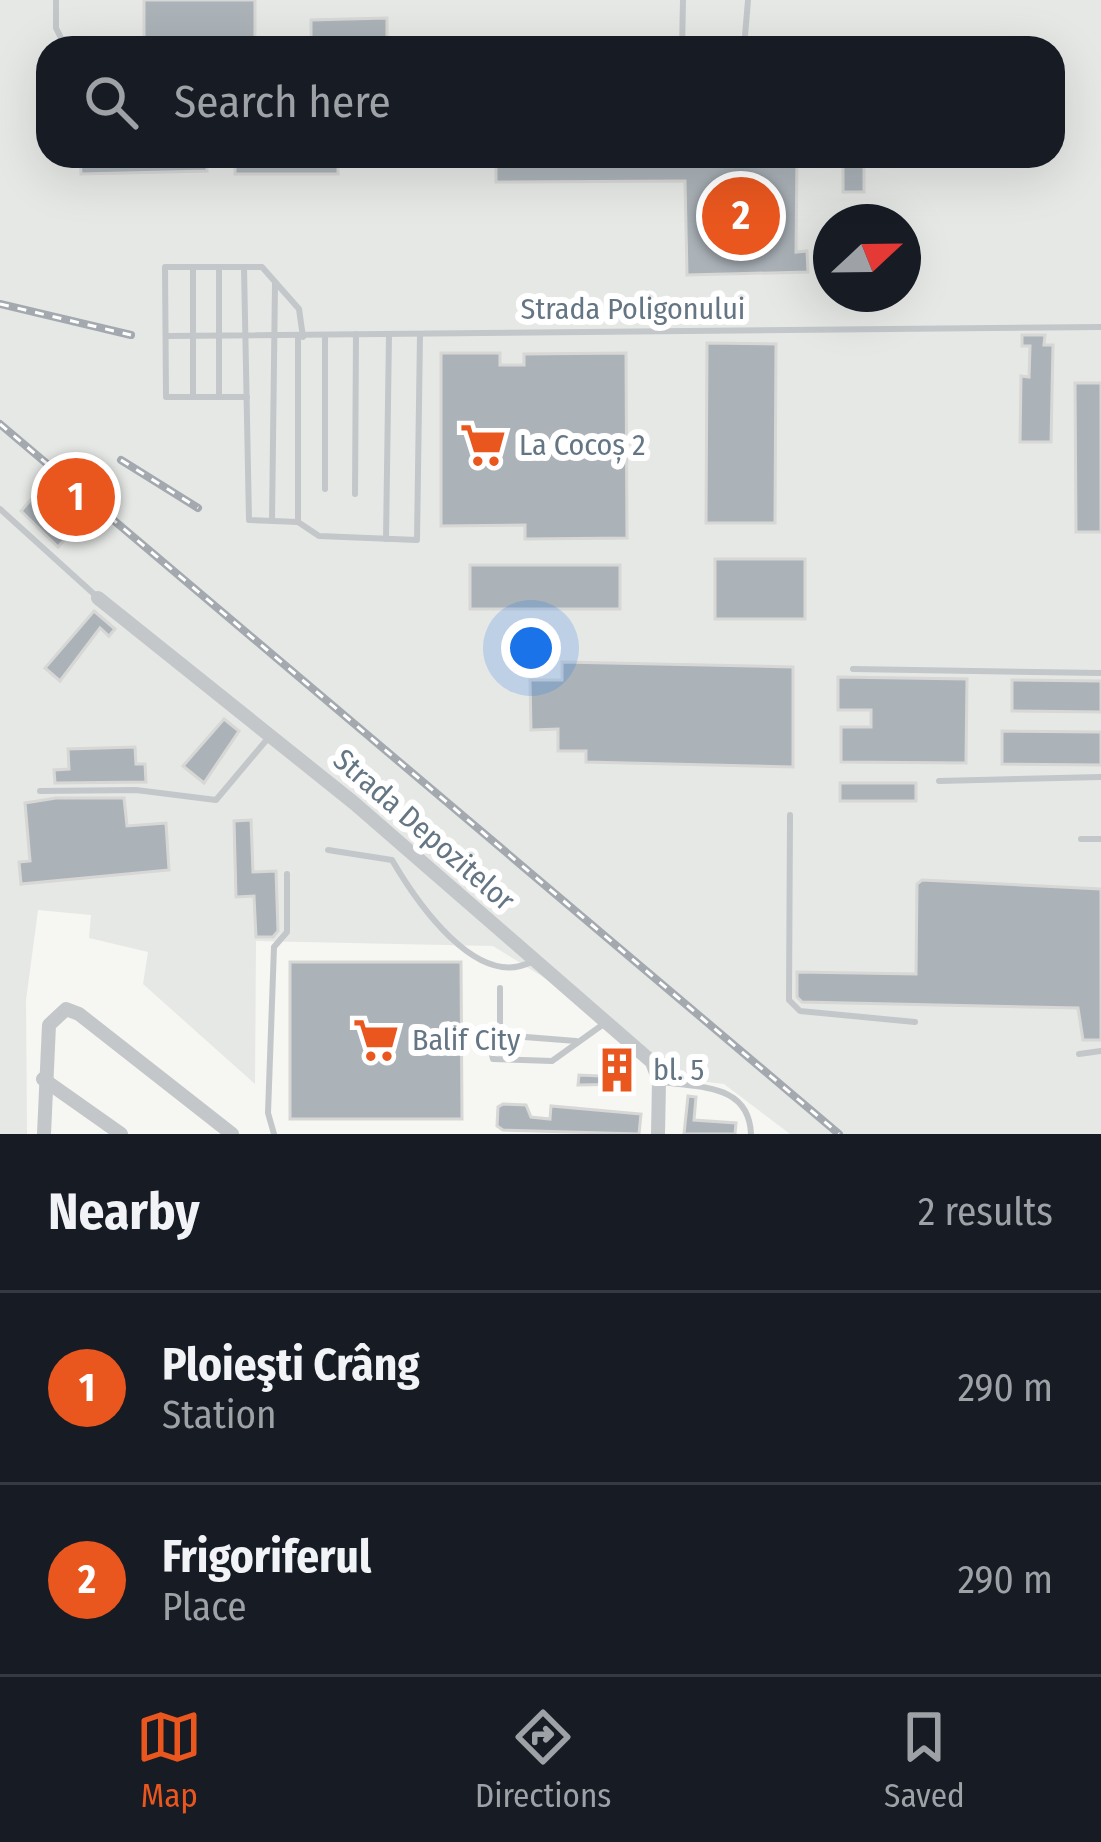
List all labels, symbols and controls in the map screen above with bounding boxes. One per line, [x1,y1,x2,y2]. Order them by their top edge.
search box [36,36,1065,168]
icon: search [78,69,144,135]
text: Search here [174,75,391,129]
pin: 2 [702,171,780,261]
north arrow [813,204,921,312]
street label: Strada Poligonului [521,291,745,327]
supermarket icon: La Cocoș 2 [458,420,508,470]
place label: La Cocoș 2 [519,427,645,464]
pin: 1 [37,452,115,542]
your location [501,618,561,678]
street label: Strada Depozitelor [326,742,522,919]
supermarket icon: Balif City [351,1015,401,1065]
place label: Balif City [412,1022,521,1058]
building icon: bl. 5 [592,1045,642,1095]
place label: bl. 5 [653,1052,704,1088]
text: Nearby [48,1181,200,1243]
text: 2 results [918,1189,1053,1235]
text: Ploieşti Crâng [162,1338,420,1392]
text: 1 [79,1365,95,1411]
text: 290 m [958,1365,1053,1411]
text: Station [162,1392,277,1438]
text: Frigoriferul [162,1530,371,1584]
text: 2 [78,1557,96,1603]
text: 290 m [958,1557,1053,1603]
text: Place [162,1584,246,1630]
tab: Map [136,1704,202,1816]
tab: Directions [475,1704,611,1816]
tab: Saved [884,1704,965,1816]

